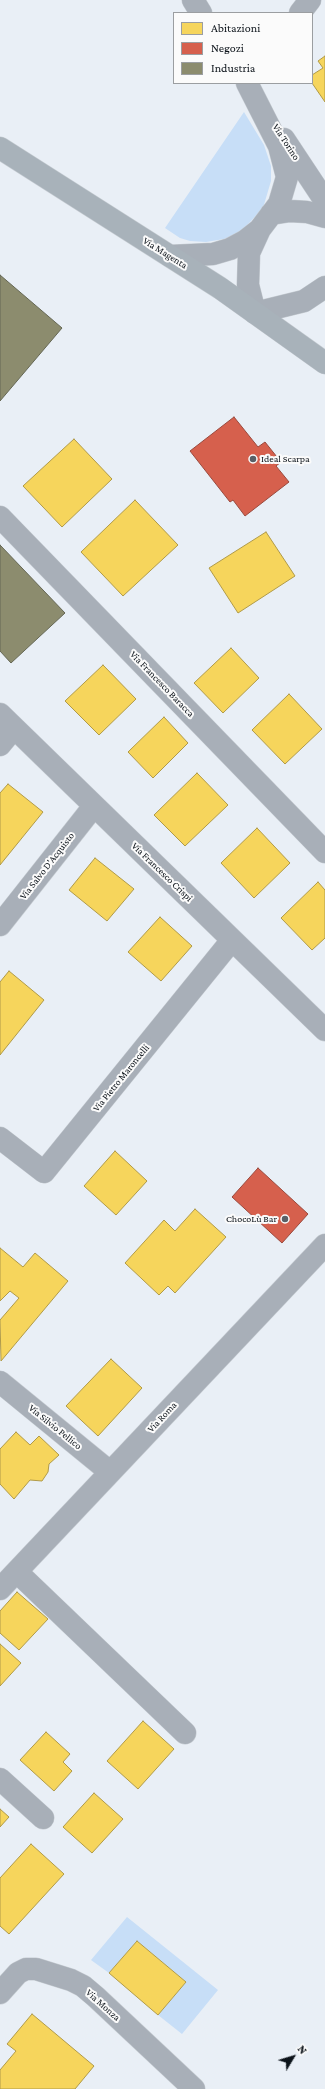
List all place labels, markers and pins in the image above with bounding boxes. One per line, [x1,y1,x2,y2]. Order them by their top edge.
place label: Ideal Scarpa [261,453,310,465]
marker: Ideal Scarpa [248,454,258,464]
place label: ChocoLù Bar [226,1213,277,1225]
marker: ChocoLù Bar [280,1214,290,1224]

